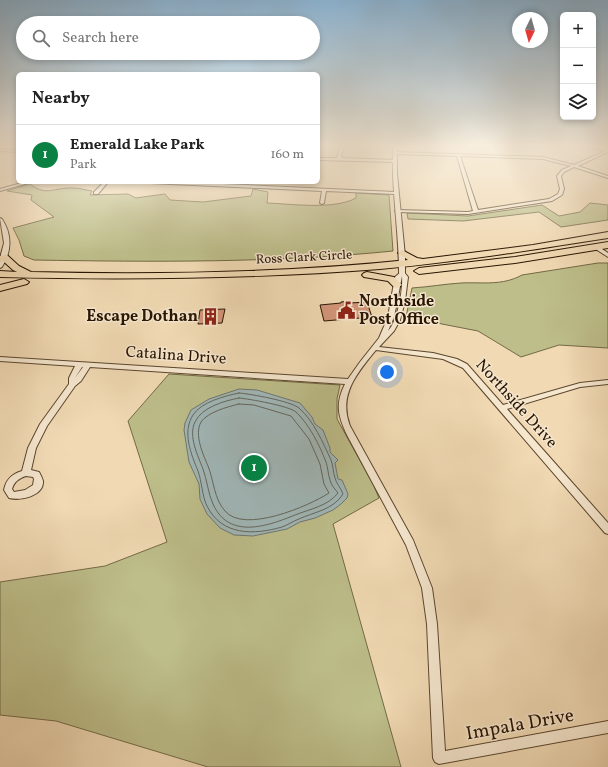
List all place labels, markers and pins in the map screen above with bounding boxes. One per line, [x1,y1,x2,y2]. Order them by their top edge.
place label: Northside Post Office [359,291,439,331]
public building icon: Northside Post Office [336,301,356,321]
place label: Escape Dothan [86,306,198,328]
building icon: Escape Dothan [201,307,221,327]
pin: 1 [241,453,267,483]

